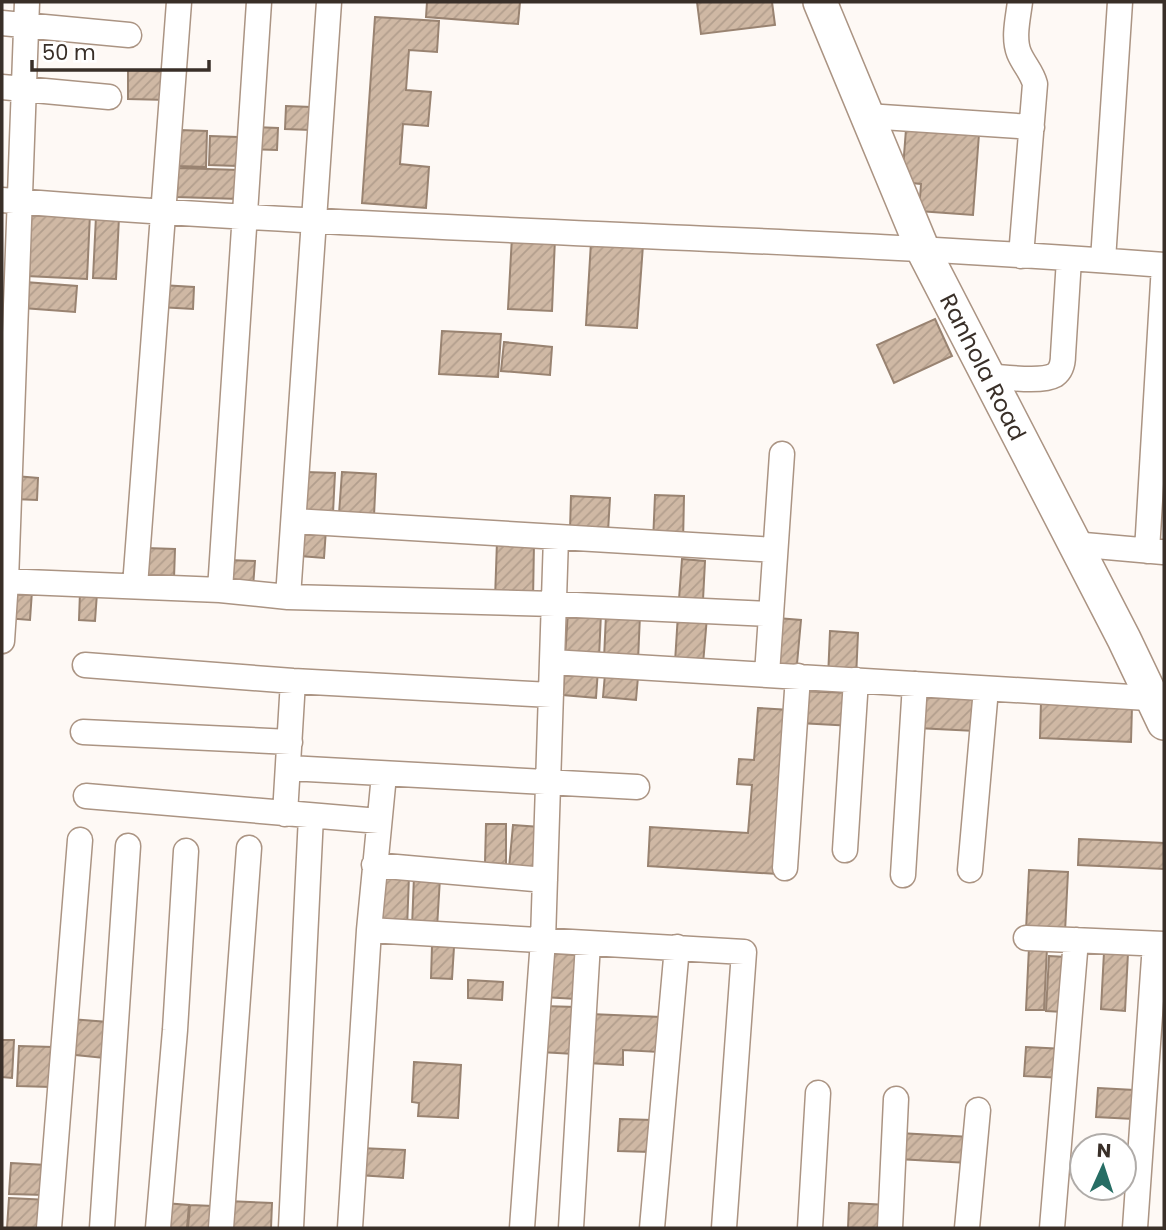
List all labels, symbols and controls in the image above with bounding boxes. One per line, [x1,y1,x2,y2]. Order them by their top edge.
scale bar [32,28,208,72]
text: 50 m [42,38,96,67]
street label: Ranhola Road [932,288,1034,446]
north arrow [1068,1132,1138,1202]
text: N [1096,1137,1112,1164]

